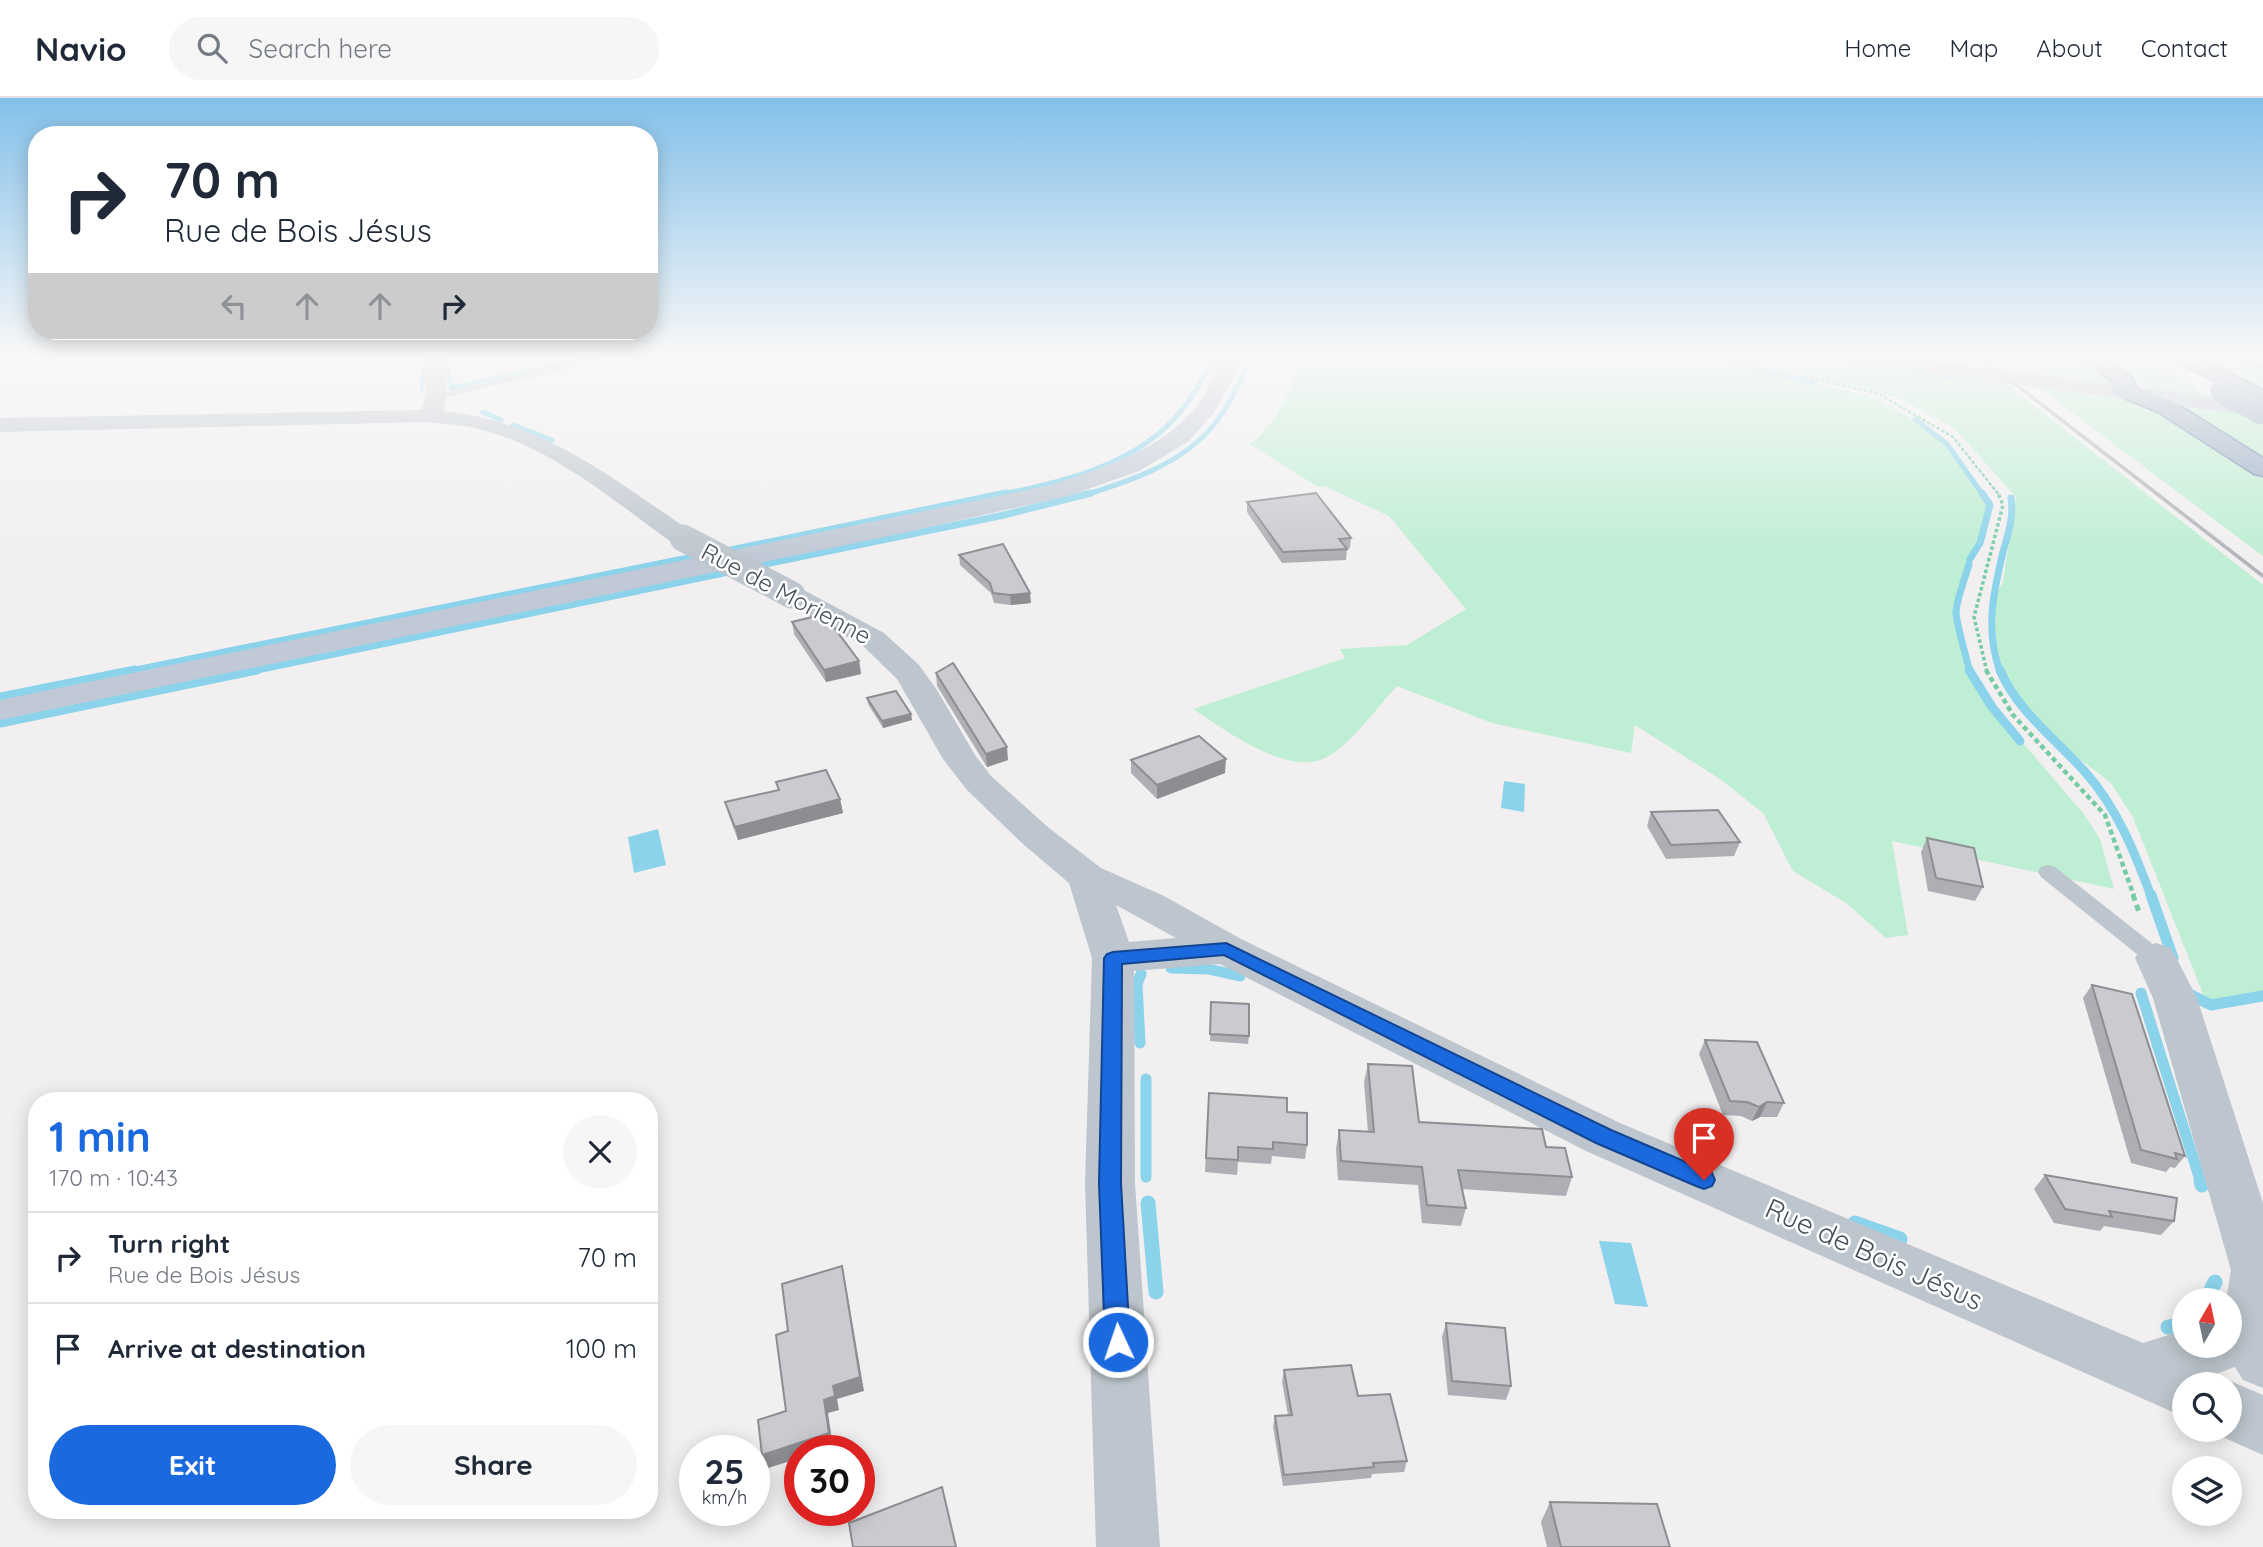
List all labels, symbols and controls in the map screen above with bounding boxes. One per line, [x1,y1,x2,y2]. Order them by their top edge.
search box [169,17,659,80]
text: Navio [35,28,127,69]
icon: search [193,29,231,67]
text: Search here [249,32,392,65]
text: Home [1844,33,1911,63]
text: Map [1949,33,1998,63]
text: About [2036,33,2103,63]
text: Contact [2141,33,2228,63]
text: 70 m [164,149,280,210]
icon: right [49,154,140,245]
text: Rue de Bois Jésus [164,210,432,250]
icon: left [215,287,253,325]
icon: ahead [288,287,326,325]
icon: ahead [361,287,399,325]
icon: right [434,287,472,325]
street label: Rue de Morienne [696,536,876,650]
pin [1674,1108,1734,1180]
text: 1 min [49,1110,151,1163]
button: close [563,1115,637,1189]
icon: arrive [1685,1119,1723,1157]
text: 170 m · 10:43 [49,1163,178,1192]
street label: Rue de Bois Jésus [1760,1190,1988,1317]
text: Turn right [108,1227,230,1260]
icon: right [49,1239,87,1277]
text: 70 m [577,1241,637,1274]
text: Rue de Bois Jésus [108,1260,300,1289]
north arrow [2172,1288,2242,1358]
map controls [2172,1288,2242,1526]
position arrow [1081,1305,1155,1379]
icon: arrive [49,1330,87,1368]
text: Arrive at destination [108,1332,366,1365]
text: 100 m [566,1332,637,1365]
button: search [2172,1372,2242,1442]
button: Exit [49,1425,336,1505]
button: Share [350,1425,637,1505]
speed limit sign: 30 [784,1435,875,1526]
text: 25 [704,1449,745,1493]
button: layers [2172,1456,2242,1526]
text: km/h [702,1486,747,1509]

